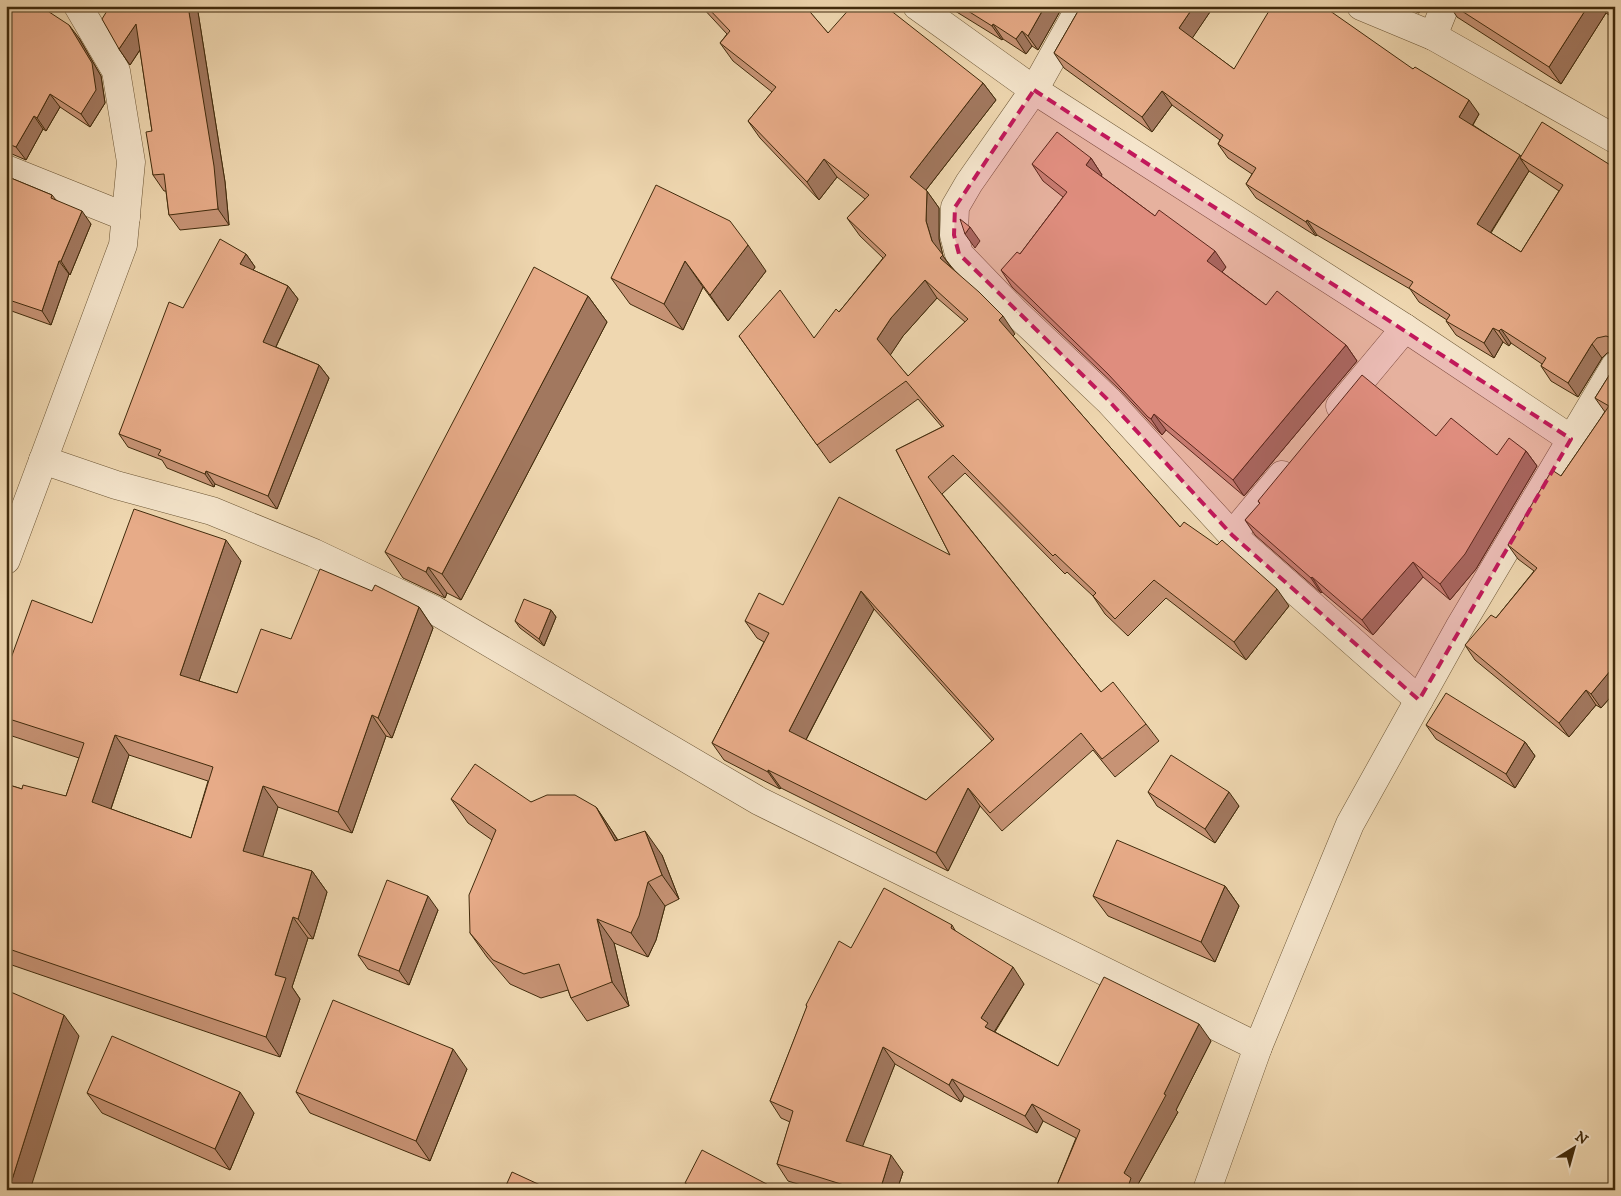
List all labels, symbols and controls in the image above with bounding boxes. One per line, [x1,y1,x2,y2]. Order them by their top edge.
north arrow [1548,1124,1598,1174]
text: N [1571,1128,1592,1149]

